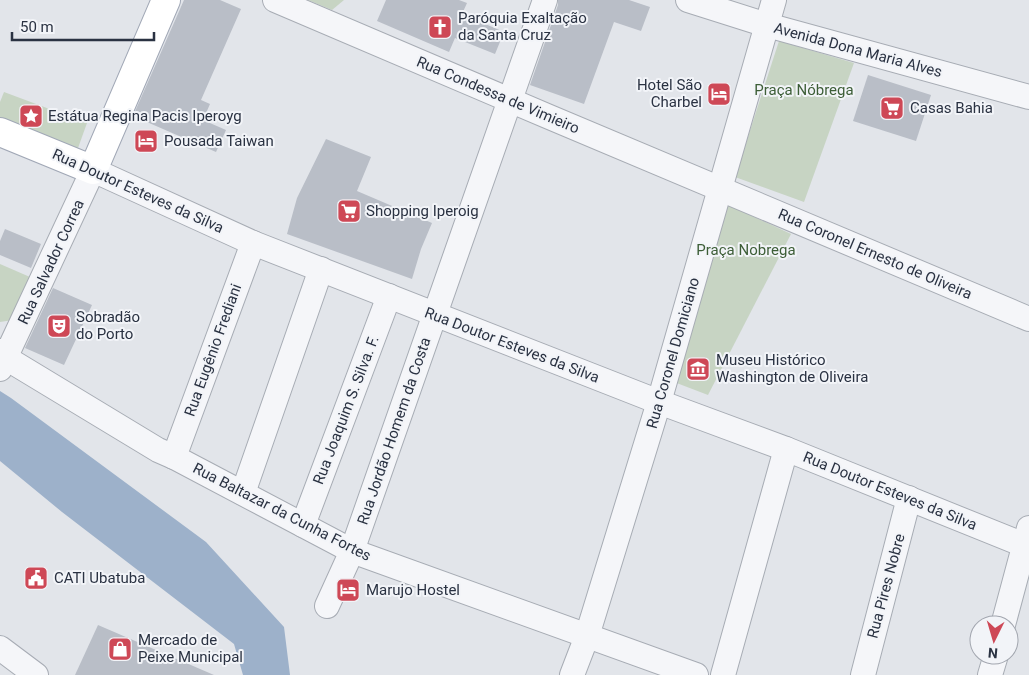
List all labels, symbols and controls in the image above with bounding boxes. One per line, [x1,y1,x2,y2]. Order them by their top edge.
place label: Paróquia Exaltação da Santa Cruz [458,9,587,44]
scale bar [12,10,155,42]
church icon: Paróquia Exaltação da Santa Cruz [427,14,453,40]
text: 50 m [20,18,54,36]
street label: Avenida Dona Maria Alves [772,19,944,81]
street label: Rua Condessa de Vimieiro [414,53,582,137]
place label: Hotel São Charbel [637,76,702,111]
hotel icon: Hotel São Charbel [706,81,732,107]
park label: Praça Nóbrega [754,81,854,99]
supermarket icon: Casas Bahia [879,95,905,121]
place label: Casas Bahia [910,99,993,117]
place icon: Estátua Regina Pacis Iperoyg [18,103,44,129]
place label: Estátua Regina Pacis Iperoyg [48,107,242,125]
hotel icon: Pousada Taiwan [133,128,159,154]
place label: Pousada Taiwan [164,132,274,150]
street label: Rua Doutor Esteves da Silva [50,145,226,237]
street label: Rua Salvador Correa [14,197,88,327]
supermarket icon: Shopping Iperoig [336,198,362,224]
place label: Shopping Iperoig [366,202,479,220]
street label: Rua Coronel Ernesto de Oliveira [775,205,975,303]
park label: Praça Nobrega [696,241,796,259]
street label: Rua Coronel Domiciano [643,275,703,431]
street label: Rua Eugênio Frediani [181,281,245,419]
street label: Rua Doutor Esteves da Silva [422,303,602,387]
place label: Sobradão do Porto [76,308,140,343]
theatre icon: Sobradão do Porto [46,313,72,339]
street label: Rua Joaquim S. Silva. F. [309,333,383,487]
street label: Rua Jordão Homem da Costa [353,335,435,527]
place label: Museu Histórico Washington de Oliveira [716,351,868,386]
museum icon: Museu Histórico Washington de Oliveira [685,356,711,382]
street label: Rua Doutor Esteves da Silva [801,448,979,534]
street label: Rua Baltazar da Cunha Fortes [190,459,374,565]
street label: Rua Pires Nobre [863,532,909,640]
public building icon: CATI Ubatuba [23,565,49,591]
place label: CATI Ubatuba [54,569,145,587]
hotel icon: Marujo Hostel [335,577,361,603]
place label: Marujo Hostel [366,581,460,599]
north arrow [969,615,1019,665]
place label: Mercado de Peixe Municipal [138,631,243,666]
shop icon: Mercado de Peixe Municipal [107,636,133,662]
text: N [987,645,998,661]

